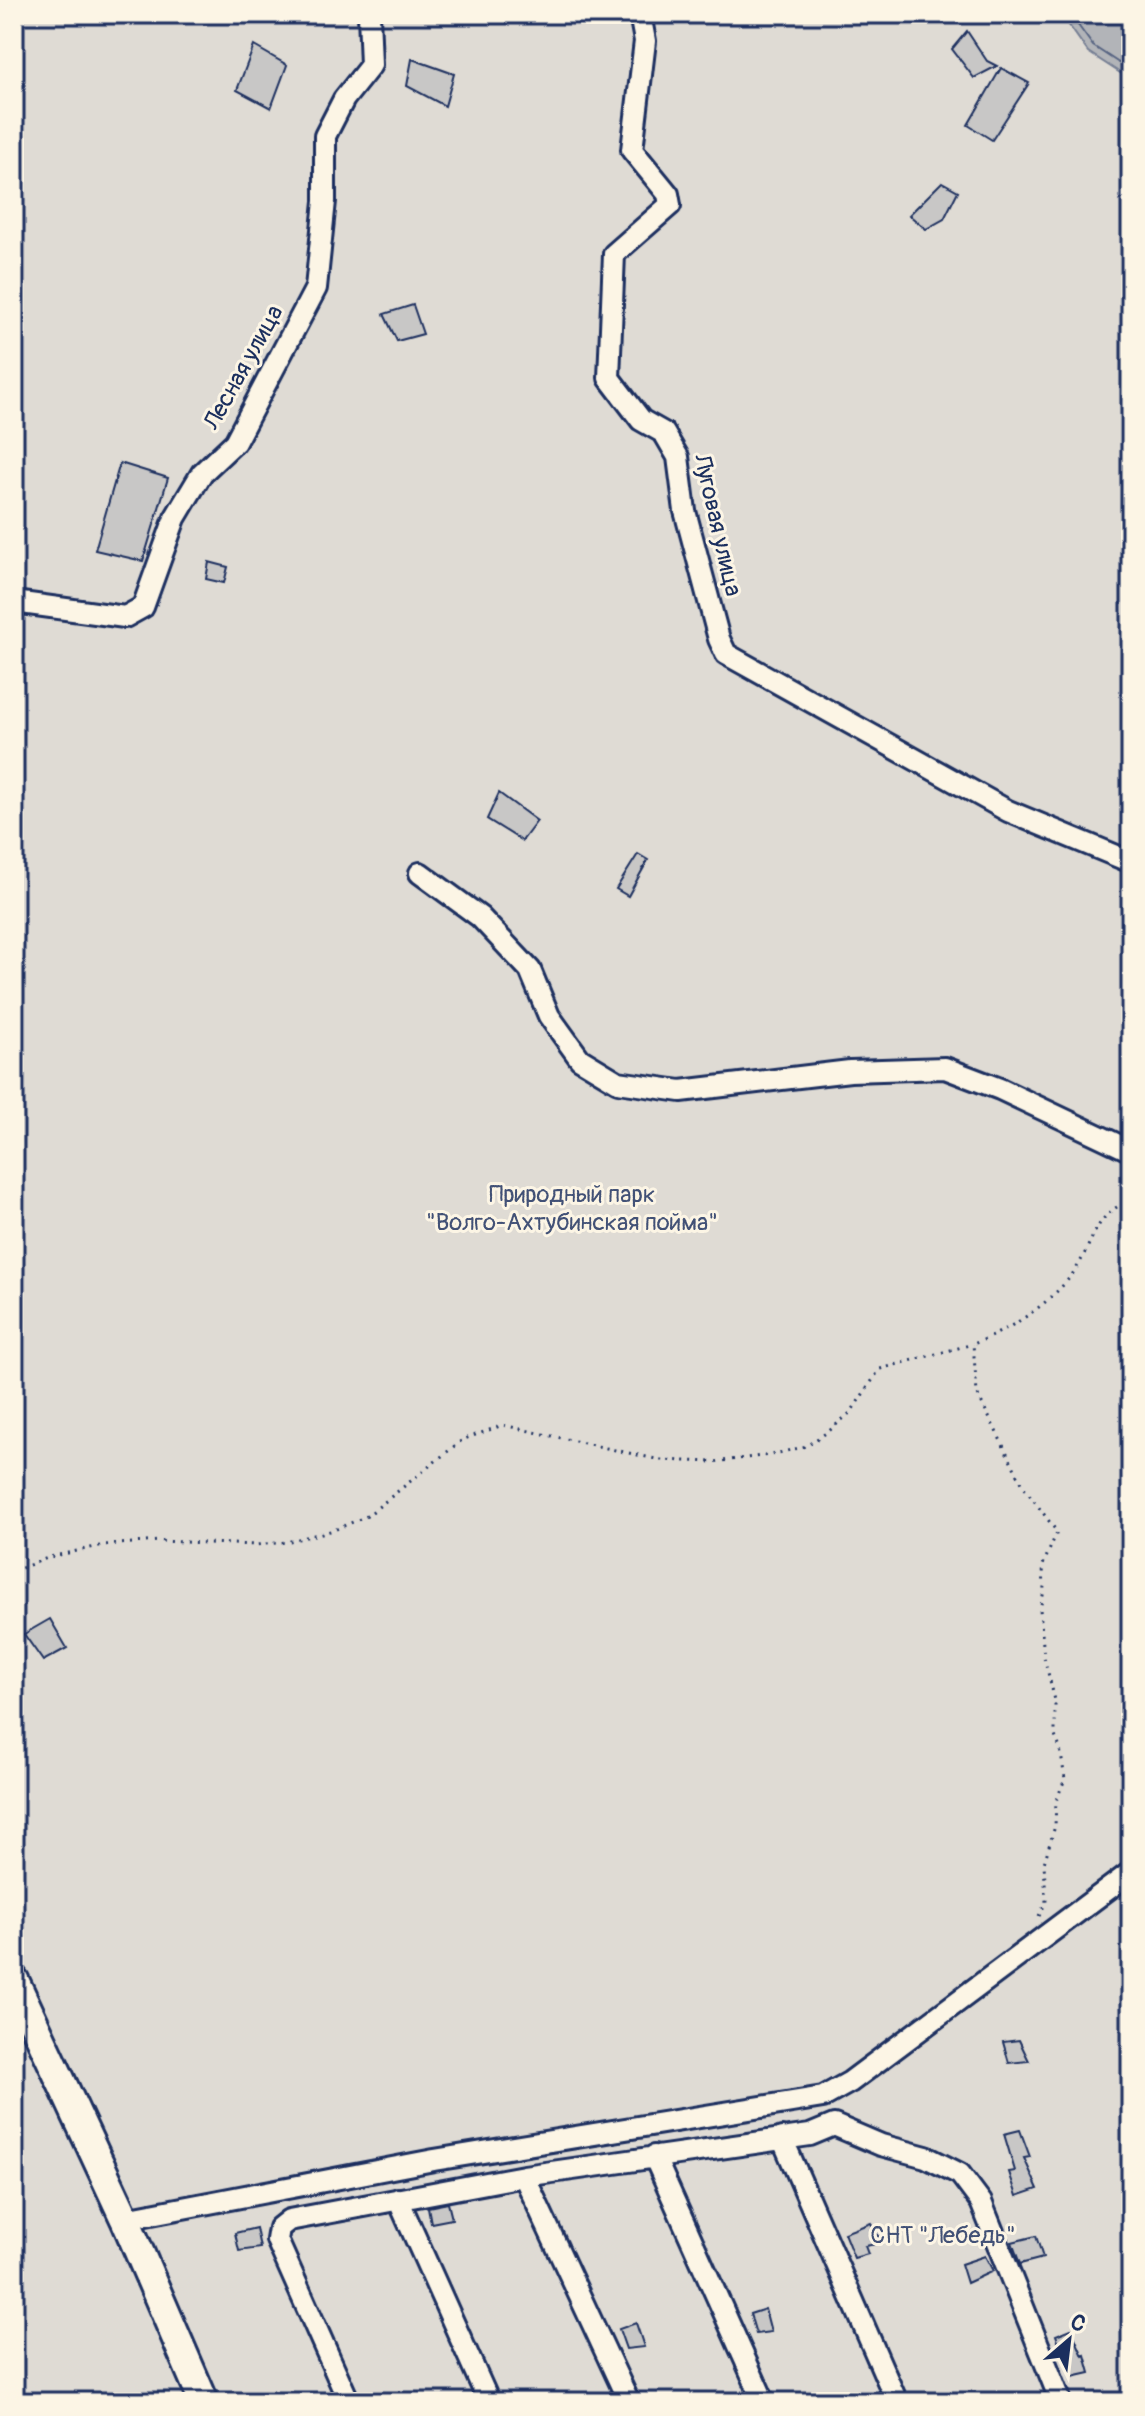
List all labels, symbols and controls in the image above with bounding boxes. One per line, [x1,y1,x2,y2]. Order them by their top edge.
street label: Лесная улица [197,300,290,435]
street label: Луговая улица [687,450,748,599]
park label: Природный парк "Волго-Ахтубинская пойма" [426,1180,718,1237]
park label: СНТ "Лебедь" [870,2221,1016,2250]
north arrow [1029,2300,1109,2380]
text: С [1065,2308,1091,2339]

